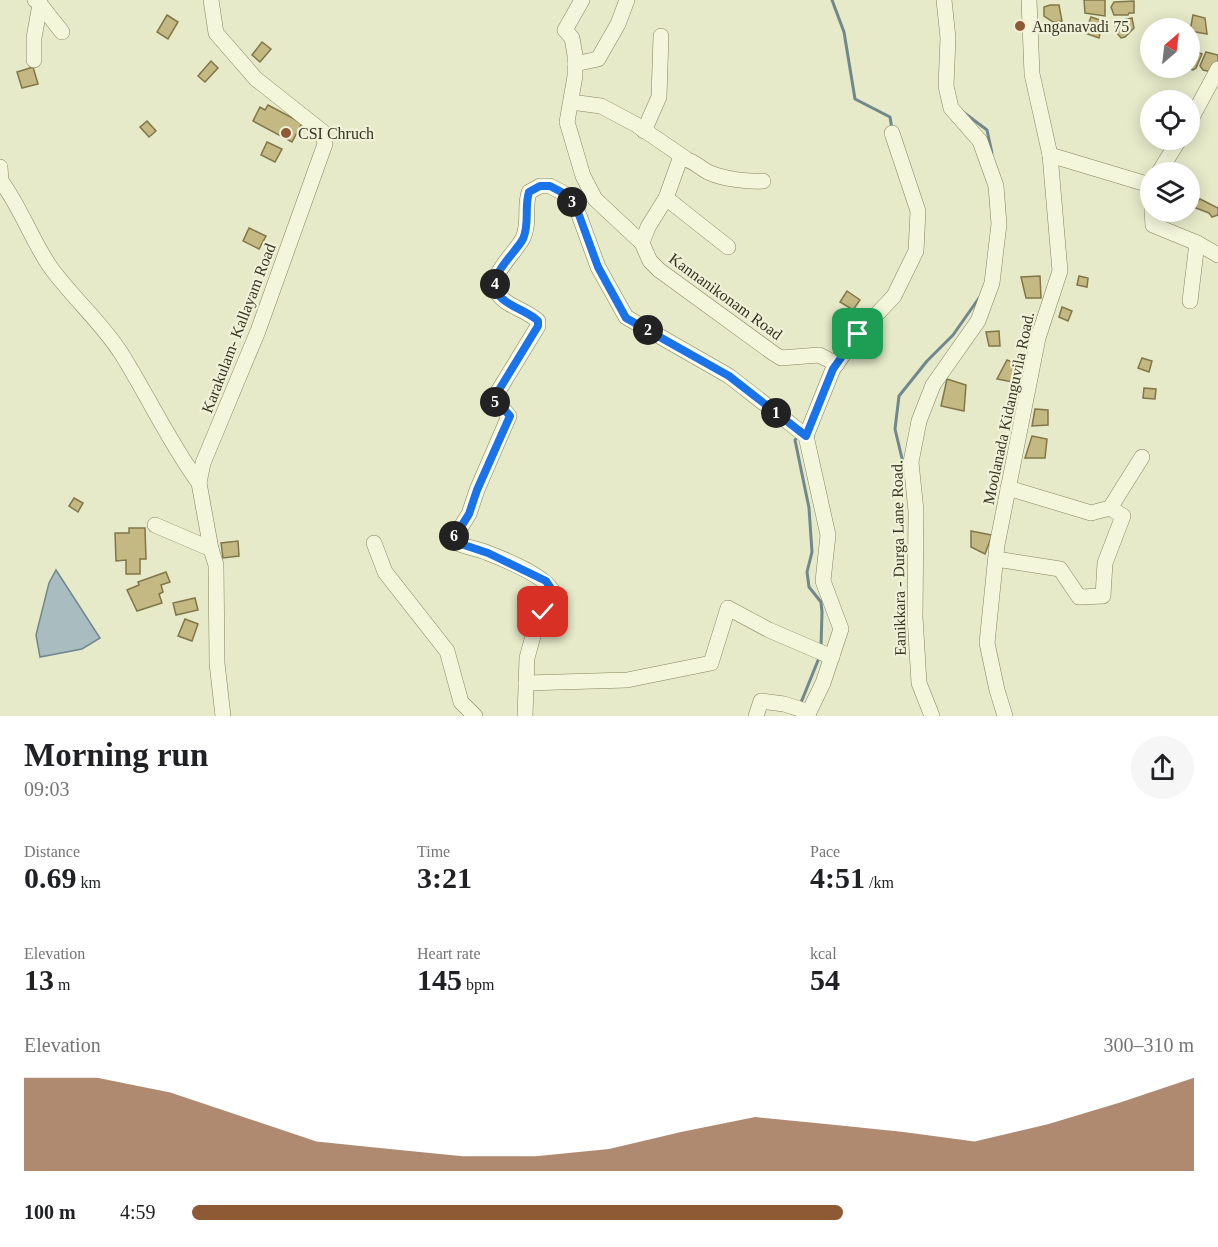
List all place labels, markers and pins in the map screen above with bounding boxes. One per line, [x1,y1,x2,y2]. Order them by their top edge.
place label: Anganavadi 75 [1032,18,1129,36]
marker: Anganavadi 75 [1013,19,1027,33]
place label: CSI Chruch [298,125,374,142]
marker: CSI Chruch [279,126,293,140]
pin: 3 [557,187,587,217]
pin: 4 [480,269,510,299]
pin [832,308,883,359]
pin: 2 [633,315,663,345]
pin: 5 [480,387,510,417]
pin: 1 [761,398,791,428]
pin: 6 [439,521,469,551]
pin [517,586,568,637]

